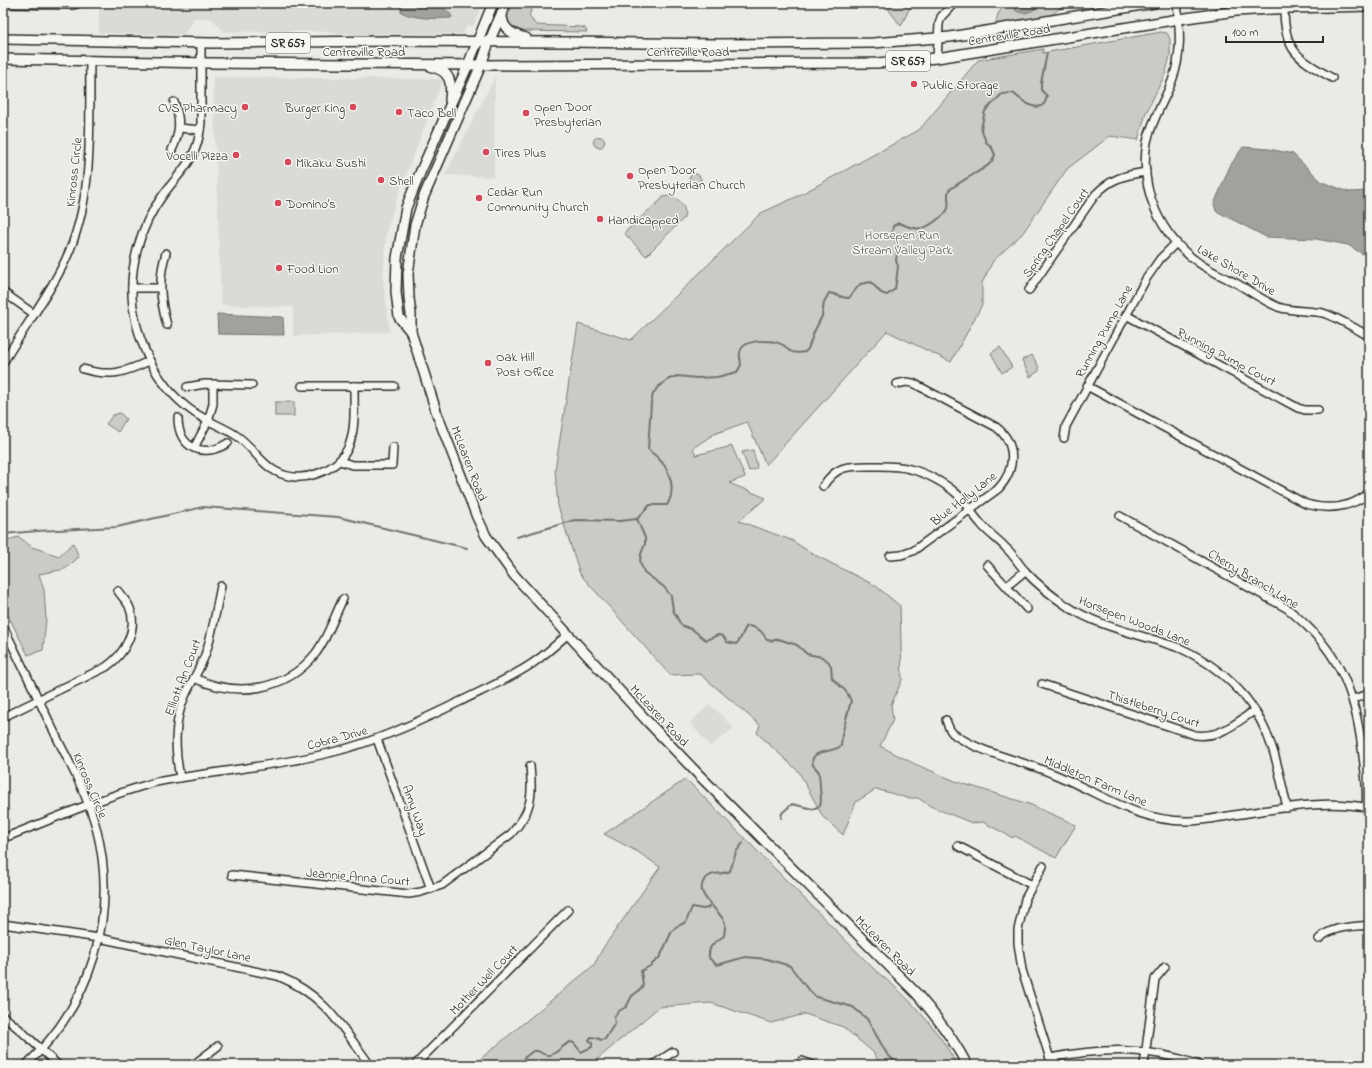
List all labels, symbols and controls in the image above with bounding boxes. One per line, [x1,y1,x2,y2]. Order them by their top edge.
scale bar [1226,18,1323,44]
street label: Centreville Road [967,20,1052,51]
text: 100 m [1232,24,1259,42]
road number: SR 657 [266,33,310,53]
street label: Centreville Road [323,43,406,62]
street label: Centreville Road [647,43,730,62]
road number: SR 657 [886,51,930,71]
place label: Public Storage [922,76,999,96]
marker: Public Storage [909,79,919,89]
place label: Open Door Presbyterian [534,98,601,133]
place label: CVS Pharmacy [158,99,237,119]
place label: Burger King [284,99,345,119]
marker: CVS Pharmacy [240,102,250,112]
marker: Burger King [348,102,358,112]
place label: Taco Bell [407,104,456,123]
marker: Taco Bell [394,107,404,117]
marker: Open Door Presbyterian [521,108,531,118]
street label: Kinross Circle [61,136,88,208]
place label: Tires Plus [494,144,547,163]
place label: Vocelli Pizza [166,147,228,166]
marker: Tires Plus [481,147,491,157]
marker: Vocelli Pizza [231,150,241,160]
place label: Mikaku Sushi [296,154,366,173]
marker: Mikaku Sushi [283,157,293,167]
place label: Open Door Presbyterian Church [638,161,745,196]
marker: Open Door Presbyterian Church [625,171,635,181]
place label: Shell [389,172,414,191]
marker: Shell [376,175,386,185]
place label: Cedar Run Community Church [487,183,589,218]
street label: Spring Chapel Court [1018,184,1095,282]
marker: Cedar Run Community Church [474,193,484,203]
place label: Domino's [285,195,336,214]
marker: Domino's [273,198,283,208]
place label: Handicapped [608,211,679,230]
marker: Handicapped [595,214,605,224]
park label: Horsepen Run Stream Valley Park [852,226,952,261]
street label: Lake Shore Drive [1193,240,1279,301]
place label: Food Lion [286,260,339,279]
marker: Food Lion [274,263,284,273]
street label: Running Pump Lane [1071,282,1139,382]
street label: Running Pump Court [1173,323,1280,393]
place label: Oak Hill Post Office [496,348,554,382]
marker: Oak Hill Post Office [483,358,493,368]
street label: McLearen Road [446,423,492,505]
street label: Blue Holly Lane [926,467,1002,533]
street label: Cherry Branch Lane [1204,545,1302,615]
street label: Horsepen Woods Lane [1076,591,1193,652]
street label: Elliott An Court [160,636,207,719]
street label: McLearen Road [625,681,693,752]
street label: Thistleberry Court [1105,686,1203,734]
street label: Cobra Drive [305,721,370,756]
street label: Kinross Circle [67,750,112,821]
street label: Middleton Farm Lane [1041,751,1150,812]
street label: Amy Way [396,782,433,839]
street label: Jeannie Anna Court [305,863,411,892]
street label: McLearen Road [850,911,920,981]
street label: Glen Taylor Lane [163,931,253,969]
street label: Mother Well Court [445,940,523,1020]

